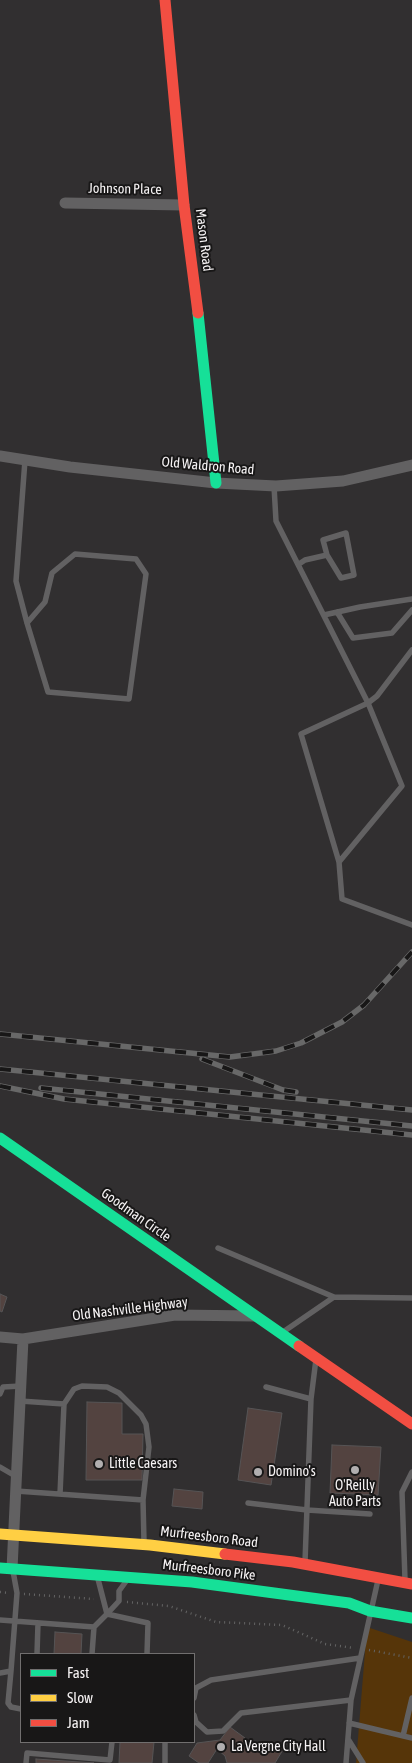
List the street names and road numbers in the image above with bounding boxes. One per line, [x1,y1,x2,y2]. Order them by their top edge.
street label: Johnson Place [88,180,162,198]
street label: Mason Road [192,208,216,272]
street label: Old Waldron Road [161,454,255,478]
street label: Goodman Circle [98,1185,174,1245]
street label: Old Nashville Highway [71,1294,189,1324]
street label: Murfreesboro Road [159,1523,259,1551]
street label: Murfreesboro Pike [162,1556,256,1584]

